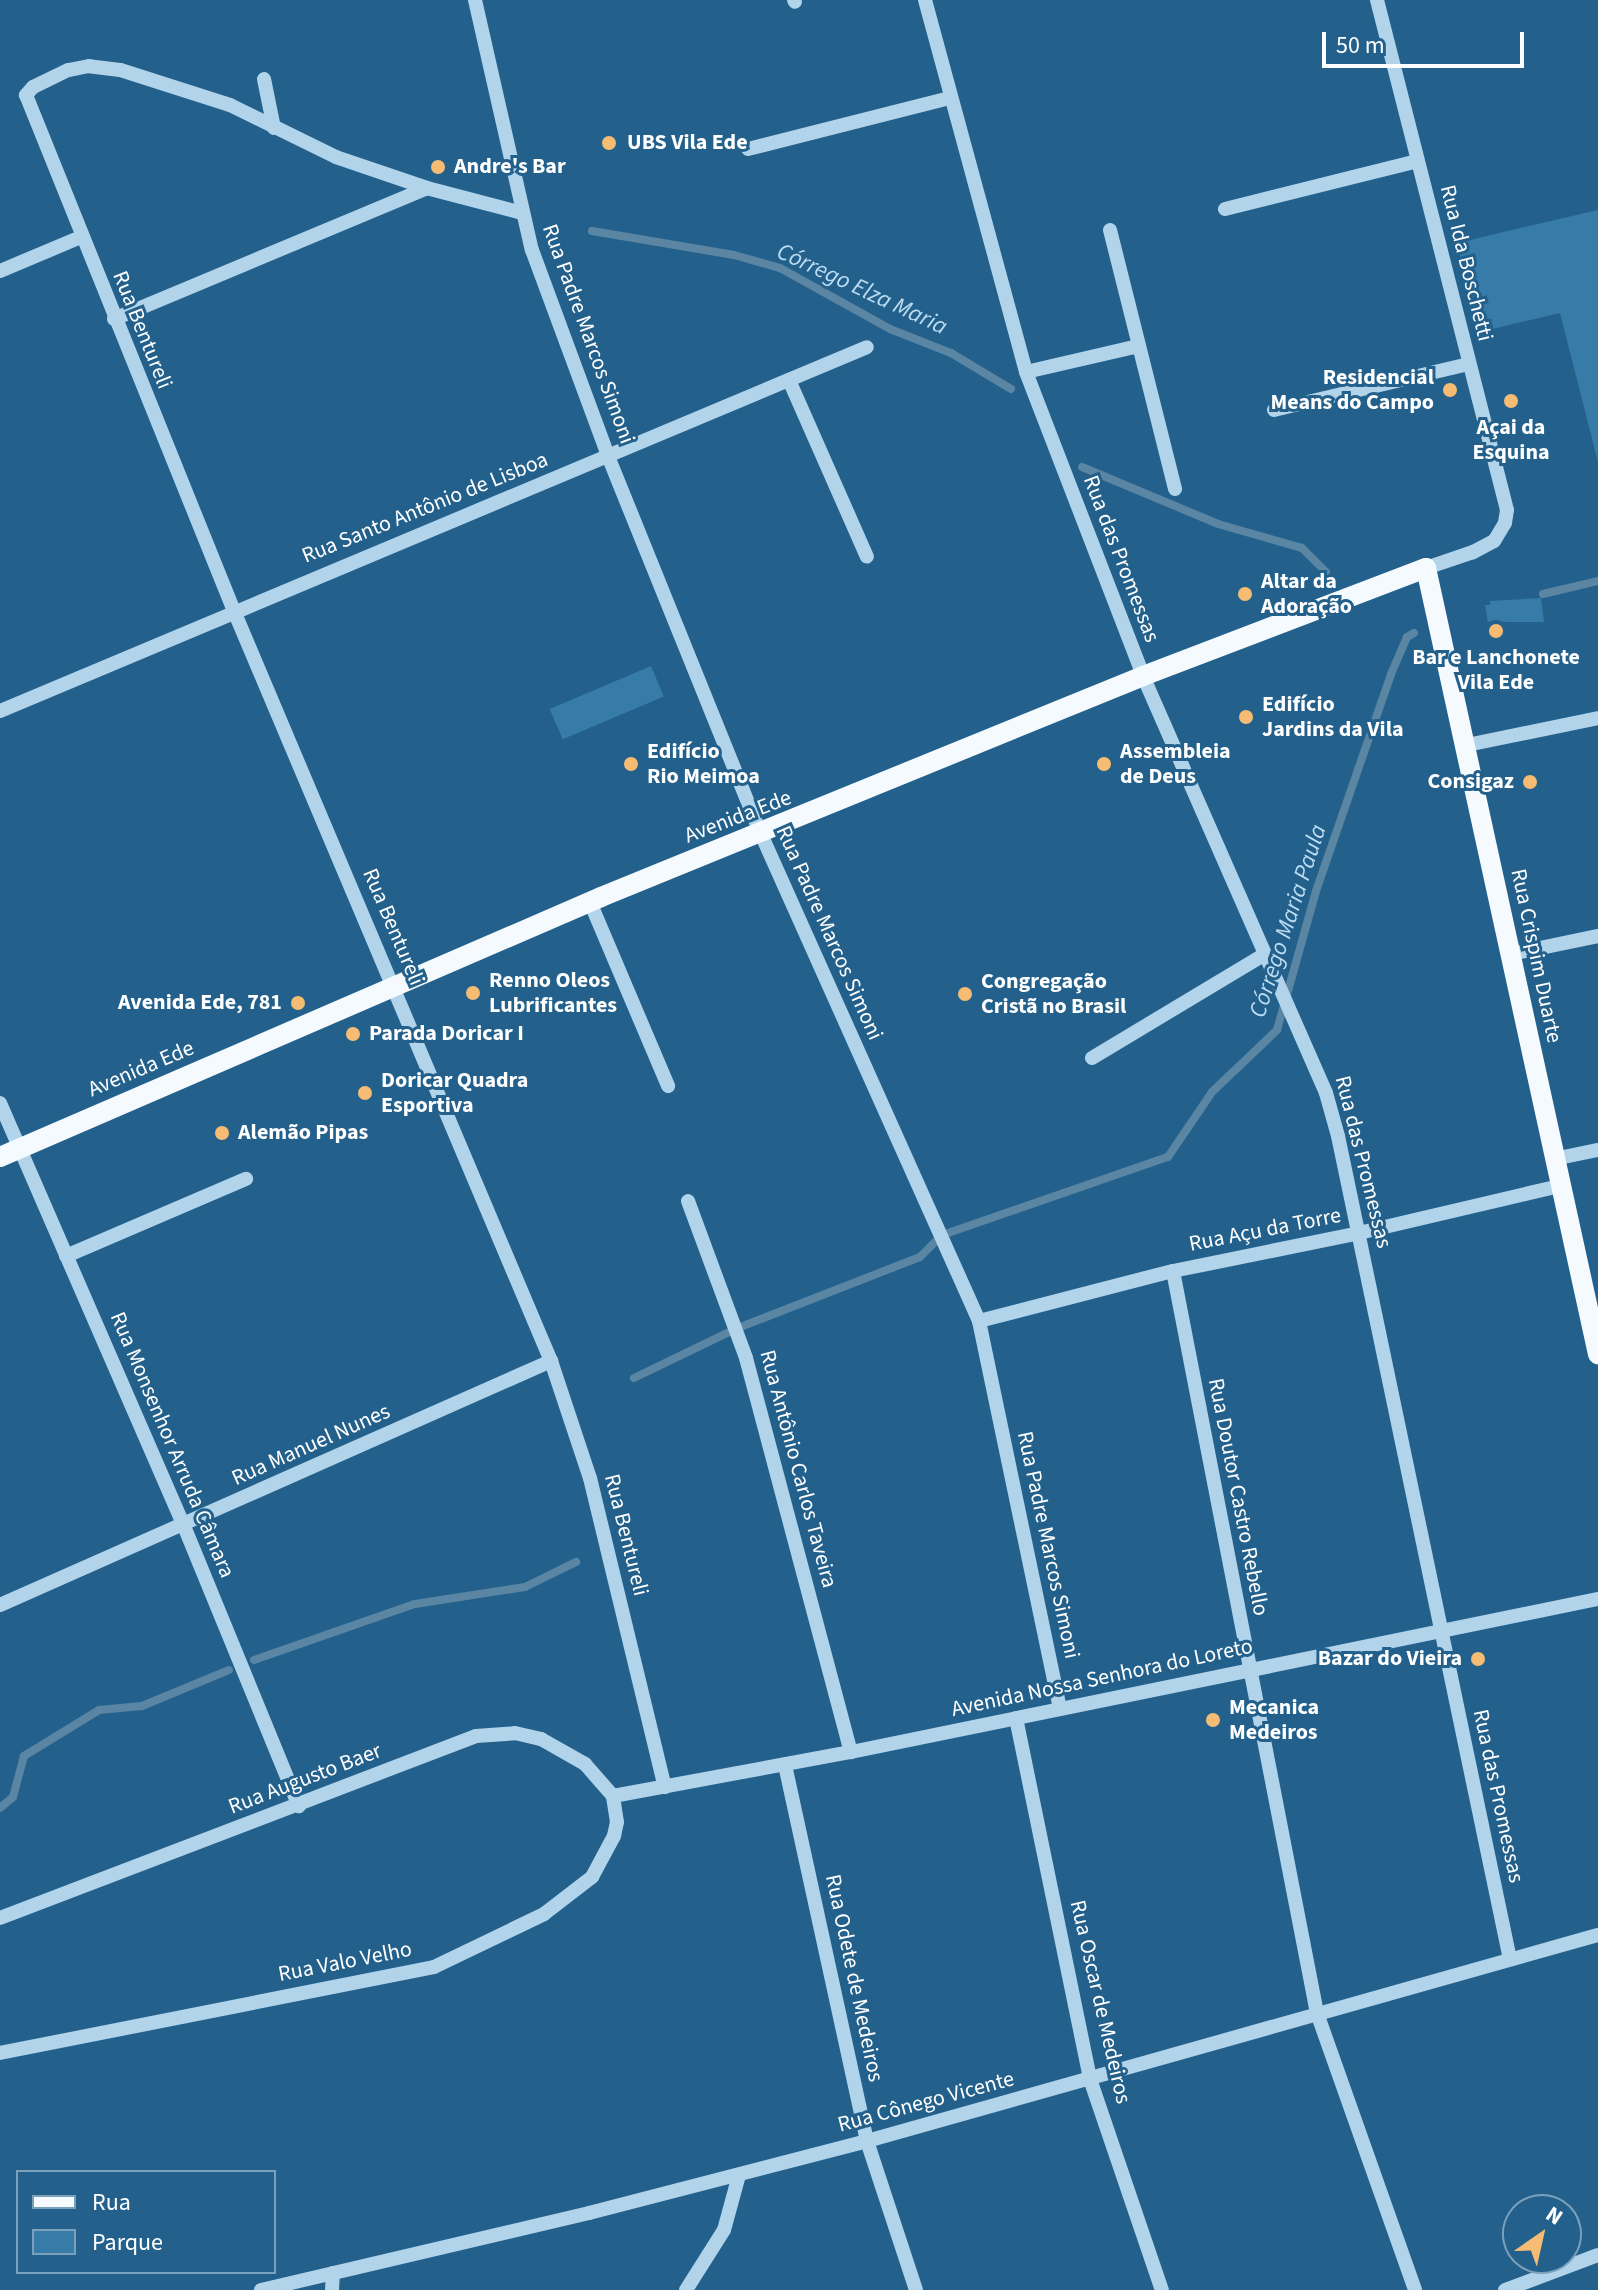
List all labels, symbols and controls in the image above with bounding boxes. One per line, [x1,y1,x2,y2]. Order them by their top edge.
scale bar [1326,16,1528,66]
text: 50 m [1336,28,1385,63]
place label: UBS Vila Ede [627,130,748,156]
marker: UBS Vila Ede [598,132,620,154]
place label: Andre's Bar [454,154,566,180]
marker: Andre's Bar [429,158,447,176]
street label: Rua Ida Boschetti [1434,182,1498,344]
street label: Rua Padre Marcos Simoni [536,221,640,447]
water label: Córrego Elza Maria [772,237,952,341]
street label: Rua Bentureli [106,267,178,393]
place label: Residencial Means do Campo [1270,364,1434,416]
marker: Residencial Means do Campo [1441,381,1459,399]
marker: Açai da Esquina [1502,392,1520,410]
place label: Açai da Esquina [1472,414,1550,466]
street label: Rua Santo Antônio de Lisboa [298,447,552,569]
street label: Rua das Promessas [1077,472,1165,646]
place label: Altar da Adoração [1261,568,1352,620]
marker: Altar da Adoração [1236,585,1254,603]
marker: Bar e Lanchonete Vila Ede [1487,622,1505,640]
place label: Bar e Lanchonete Vila Ede [1412,644,1580,696]
place label: Edifício Jardins da Vila [1262,691,1404,742]
marker: Edifício Jardins da Vila [1237,708,1255,726]
place label: Edifício Rio Meimoa [647,738,760,790]
place label: Assembleia de Deus [1120,738,1231,790]
marker: Edifício Rio Meimoa [622,755,640,773]
marker: Assembleia de Deus [1095,755,1113,773]
place label: Consigaz [1428,769,1514,795]
marker: Consigaz [1521,773,1539,791]
street label: Avenida Ede [681,785,795,849]
water label: Córrego Maria Paula [1243,821,1333,1021]
street label: Rua Padre Marcos Simoni [770,822,888,1044]
street label: Rua Bentureli [357,864,429,990]
street label: Rua Crispim Duarte [1505,867,1567,1045]
place label: Renno Oleos Lubrificantes [489,967,617,1018]
place label: Congregação Cristã no Brasil [981,968,1126,1020]
marker: Renno Oleos Lubrificantes [464,984,482,1002]
marker: Congregação Cristã no Brasil [956,985,974,1003]
place label: Avenida Ede, 781 [118,990,282,1016]
marker: Avenida Ede, 781 [289,994,307,1012]
place label: Parada Doricar I [369,1021,524,1047]
marker: Parada Doricar I [344,1025,362,1043]
street label: Avenida Ede [84,1035,198,1103]
place label: Doricar Quadra Esportiva [381,1067,528,1118]
street label: Rua das Promessas [1329,1073,1397,1251]
marker: Doricar Quadra Esportiva [356,1084,374,1102]
place label: Alemão Pipas [238,1120,368,1146]
marker: Alemão Pipas [213,1124,231,1142]
street label: Rua Açu da Torre [1187,1202,1343,1258]
street label: Rua Monsenhor Arruda Câmara [104,1308,240,1582]
street label: Rua Antônio Carlos Taveira [754,1347,842,1591]
street label: Rua Doutor Castro Rebello [1202,1376,1274,1618]
street label: Rua Manuel Nunes [228,1398,394,1492]
street label: Rua Padre Marcos Simoni [1011,1429,1085,1661]
street label: Rua Bentureli [598,1471,654,1599]
street label: Avenida Nossa Senhora do Loreto [949,1633,1255,1723]
place label: Bazar do Vieira [1318,1646,1462,1672]
marker: Bazar do Vieira [1469,1650,1487,1668]
place label: Mecanica Medeiros [1229,1694,1319,1746]
street label: Rua das Promessas [1467,1707,1529,1885]
marker: Mecanica Medeiros [1204,1711,1222,1729]
street label: Rua Augusto Baer [225,1738,385,1820]
street label: Rua Odete de Medeiros [819,1872,889,2084]
street label: Rua Oscar de Medeiros [1064,1898,1136,2106]
street label: Rua Valo Velho [276,1936,414,1988]
street label: Rua Cônego Vicente [835,2066,1017,2138]
legend [16,2170,276,2274]
text: Rua [92,2185,131,2220]
north arrow [1502,2194,1582,2274]
text: N [1539,2198,1569,2233]
text: Parque [92,2225,163,2260]

